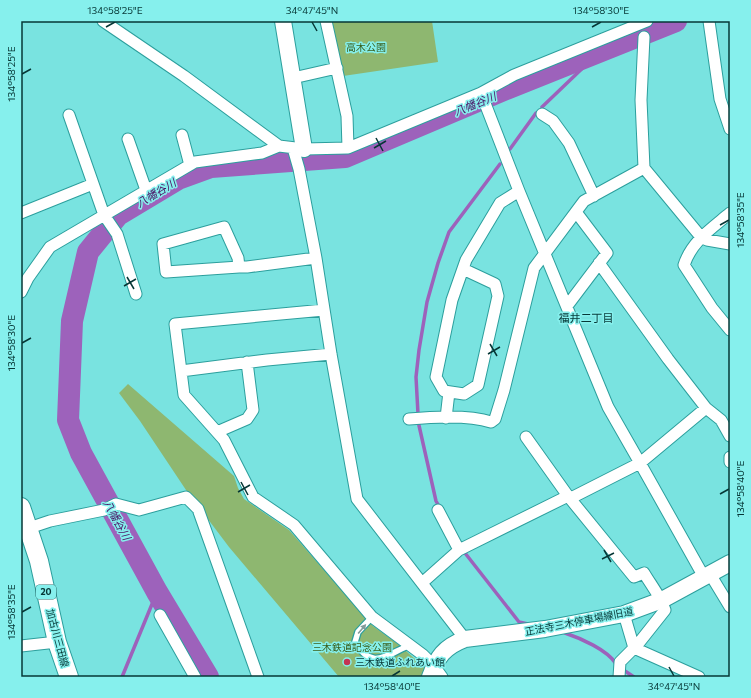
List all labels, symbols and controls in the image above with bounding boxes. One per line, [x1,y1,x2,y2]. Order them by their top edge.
text: 134°58'25"E [87,4,143,16]
text: 34°47'45"N [286,4,338,16]
text: 134°58'30"E [573,4,629,16]
park label: 高木公園 [346,41,386,53]
text: 134°58'25"E [5,46,17,102]
water label: 八幡谷川 [452,89,499,118]
water label: 八幡谷川 [134,175,179,209]
text: 134°58'35"E [734,192,746,248]
district label: 福井二丁目 [559,311,614,324]
text: 134°58'30"E [5,315,17,371]
text: 134°58'40"E [734,461,746,517]
water label: 八幡谷川 [101,497,134,543]
text: 134°58'35"E [5,584,17,640]
road number: 20 [36,585,56,599]
street label: 正法寺三木停車場線旧道 [524,605,634,637]
street label: 加古川三田線 [44,607,72,669]
one-way arrow [357,624,366,634]
park label: 三木鉄道記念公園 [312,641,392,653]
place label: 三木鉄道ふれあい館 [355,656,445,668]
marker: 三木鉄道ふれあい館 [342,657,352,667]
text: 134°58'40"E [364,680,420,692]
text: 34°47'45"N [648,680,700,692]

